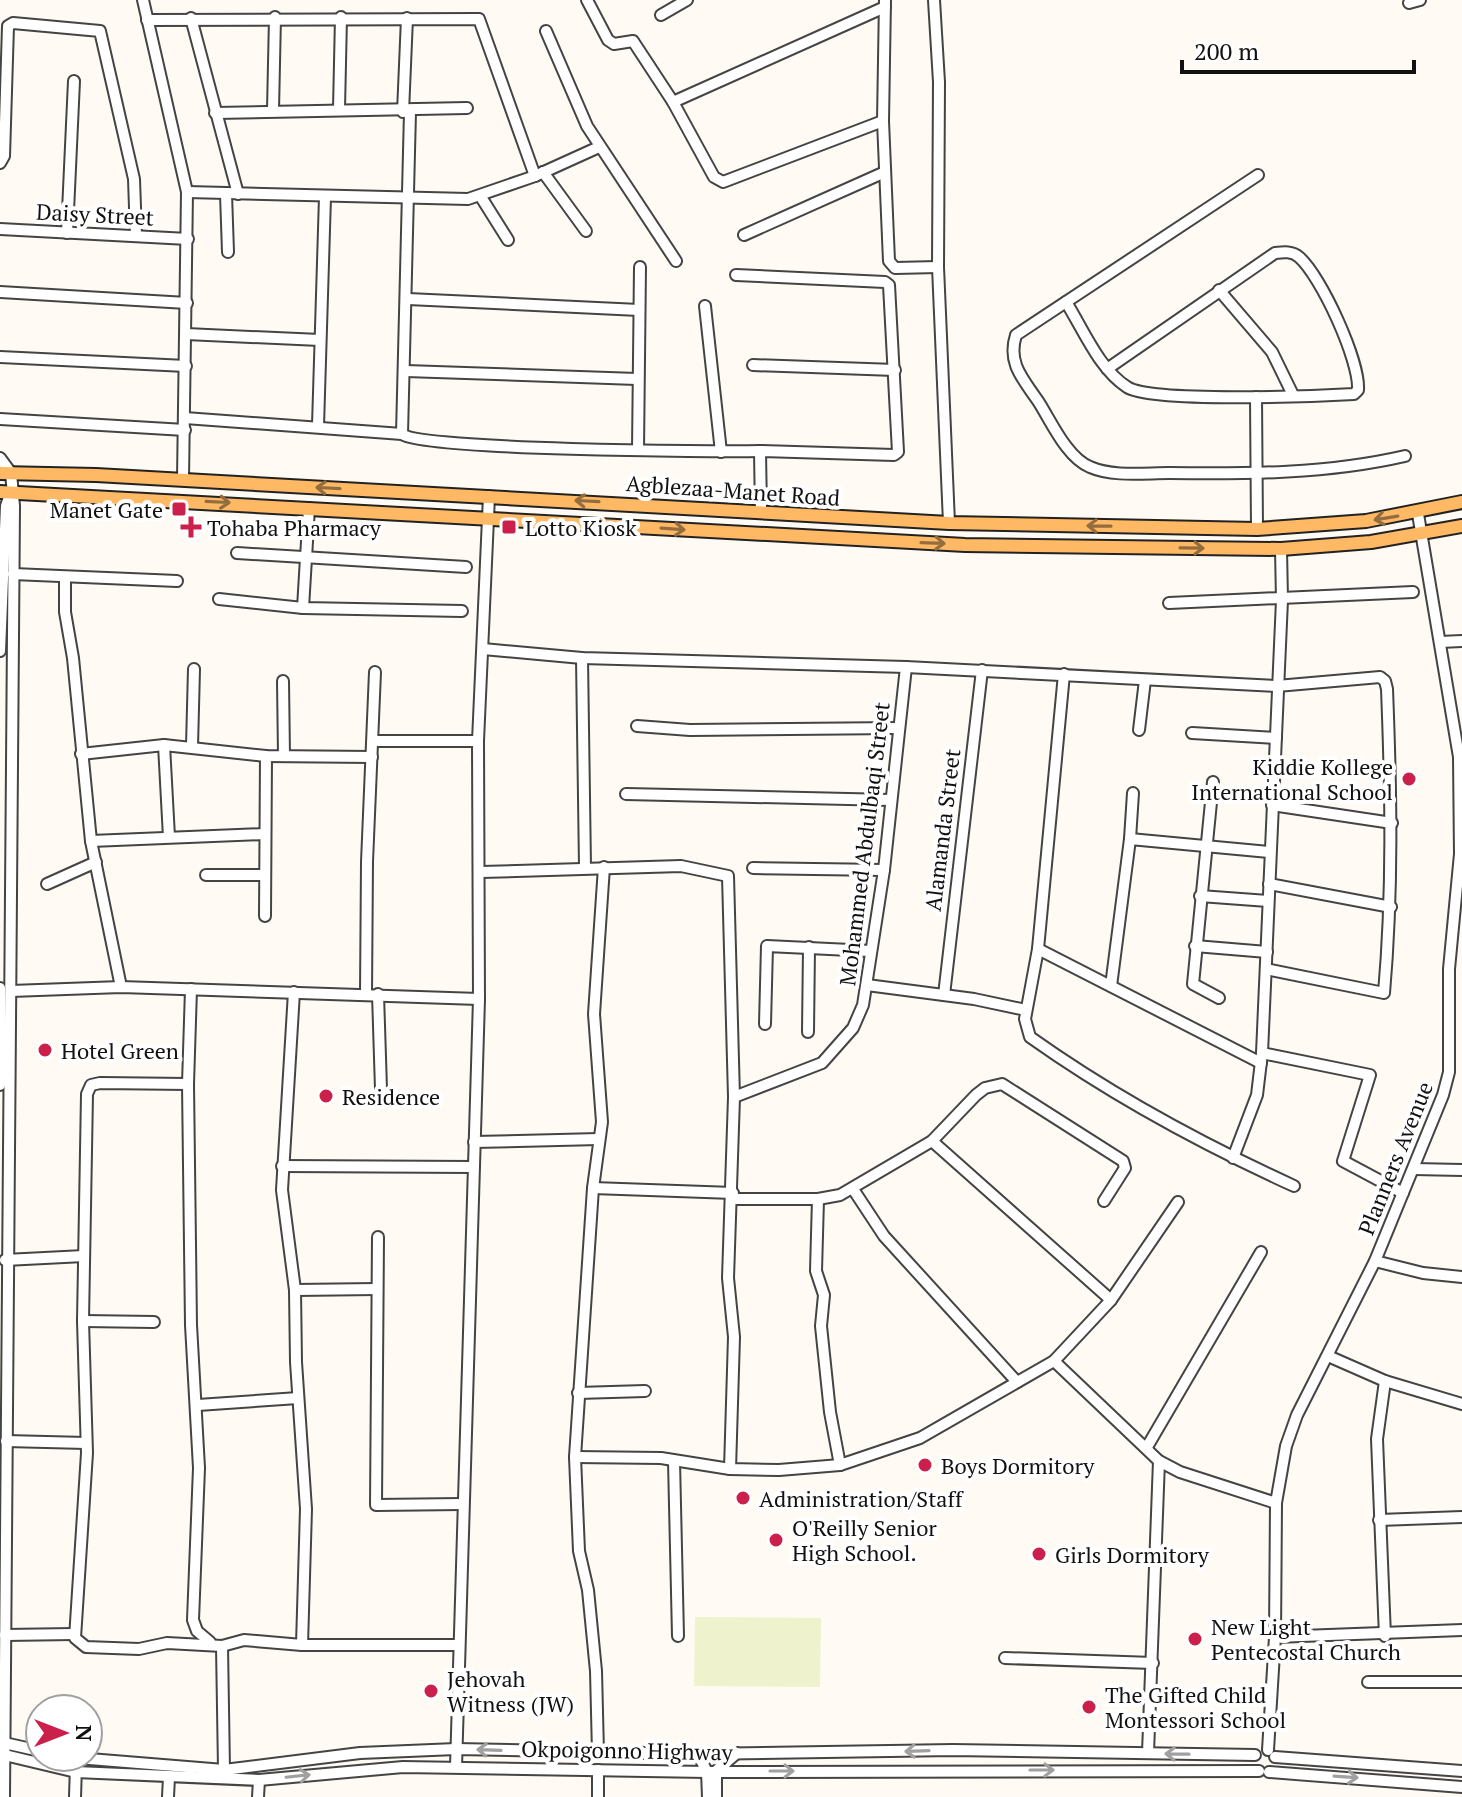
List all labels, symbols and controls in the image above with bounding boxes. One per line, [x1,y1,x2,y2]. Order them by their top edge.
scale bar [1182,24,1414,74]
text: 200 m [1194,35,1259,67]
street label: Daisy Street [35,196,155,232]
street label: Agblezaa-Manet Road [625,468,841,512]
one-way arrow [315,480,342,495]
one-way arrow [574,493,601,508]
place label: Manet Gate [50,495,163,524]
one-way arrow [204,495,231,510]
marker: Manet Gate [170,500,188,518]
one-way arrow [1374,512,1399,527]
place label: Tohaba Pharmacy [207,513,382,542]
place label: Lotto Kiosk [525,513,637,542]
marker: Tohaba Pharmacy [182,518,200,536]
marker: Lotto Kiosk [500,518,518,536]
one-way arrow [1086,518,1113,534]
one-way arrow [659,522,686,537]
one-way arrow [919,536,946,551]
one-way arrow [1178,540,1205,556]
street label: Mohammed Abdulbaqi Street [832,700,896,988]
street label: Alamanda Street [918,747,966,913]
place label: Kiddie Kollege International School [1191,752,1393,806]
marker: Kiddie Kollege International School [1400,770,1418,788]
place label: Hotel Green [61,1036,179,1065]
marker: Hotel Green [36,1041,54,1059]
street label: Planners Avenue [1351,1077,1439,1239]
place label: Residence [342,1082,440,1111]
marker: Residence [317,1087,335,1105]
place label: Boys Dormitory [941,1451,1095,1480]
marker: Boys Dormitory [916,1456,934,1474]
place label: Administration/Staff [759,1484,964,1513]
marker: Administration/Staff [734,1489,752,1507]
place label: O'Reilly Senior High School. [792,1513,937,1567]
marker: O'Reilly Senior High School. [767,1531,785,1549]
place label: Girls Dormitory [1055,1540,1210,1569]
marker: Girls Dormitory [1030,1545,1048,1563]
place label: New Light Pentecostal Church [1211,1612,1401,1666]
marker: New Light Pentecostal Church [1186,1630,1204,1648]
place label: Jehovah Witness (JW) [447,1664,574,1718]
place label: The Gifted Child Montessori School [1105,1680,1286,1734]
marker: Jehovah Witness (JW) [422,1682,440,1700]
north arrow [24,1693,104,1773]
marker: The Gifted Child Montessori School [1080,1698,1098,1716]
text: N [70,1725,99,1742]
street label: Okpoigonno Highway [521,1734,734,1766]
one-way arrow [476,1742,503,1757]
one-way arrow [904,1744,931,1759]
one-way arrow [1164,1746,1191,1761]
one-way arrow [1028,1762,1055,1778]
one-way arrow [768,1764,795,1779]
one-way arrow [284,1768,311,1783]
one-way arrow [1332,1770,1359,1785]

